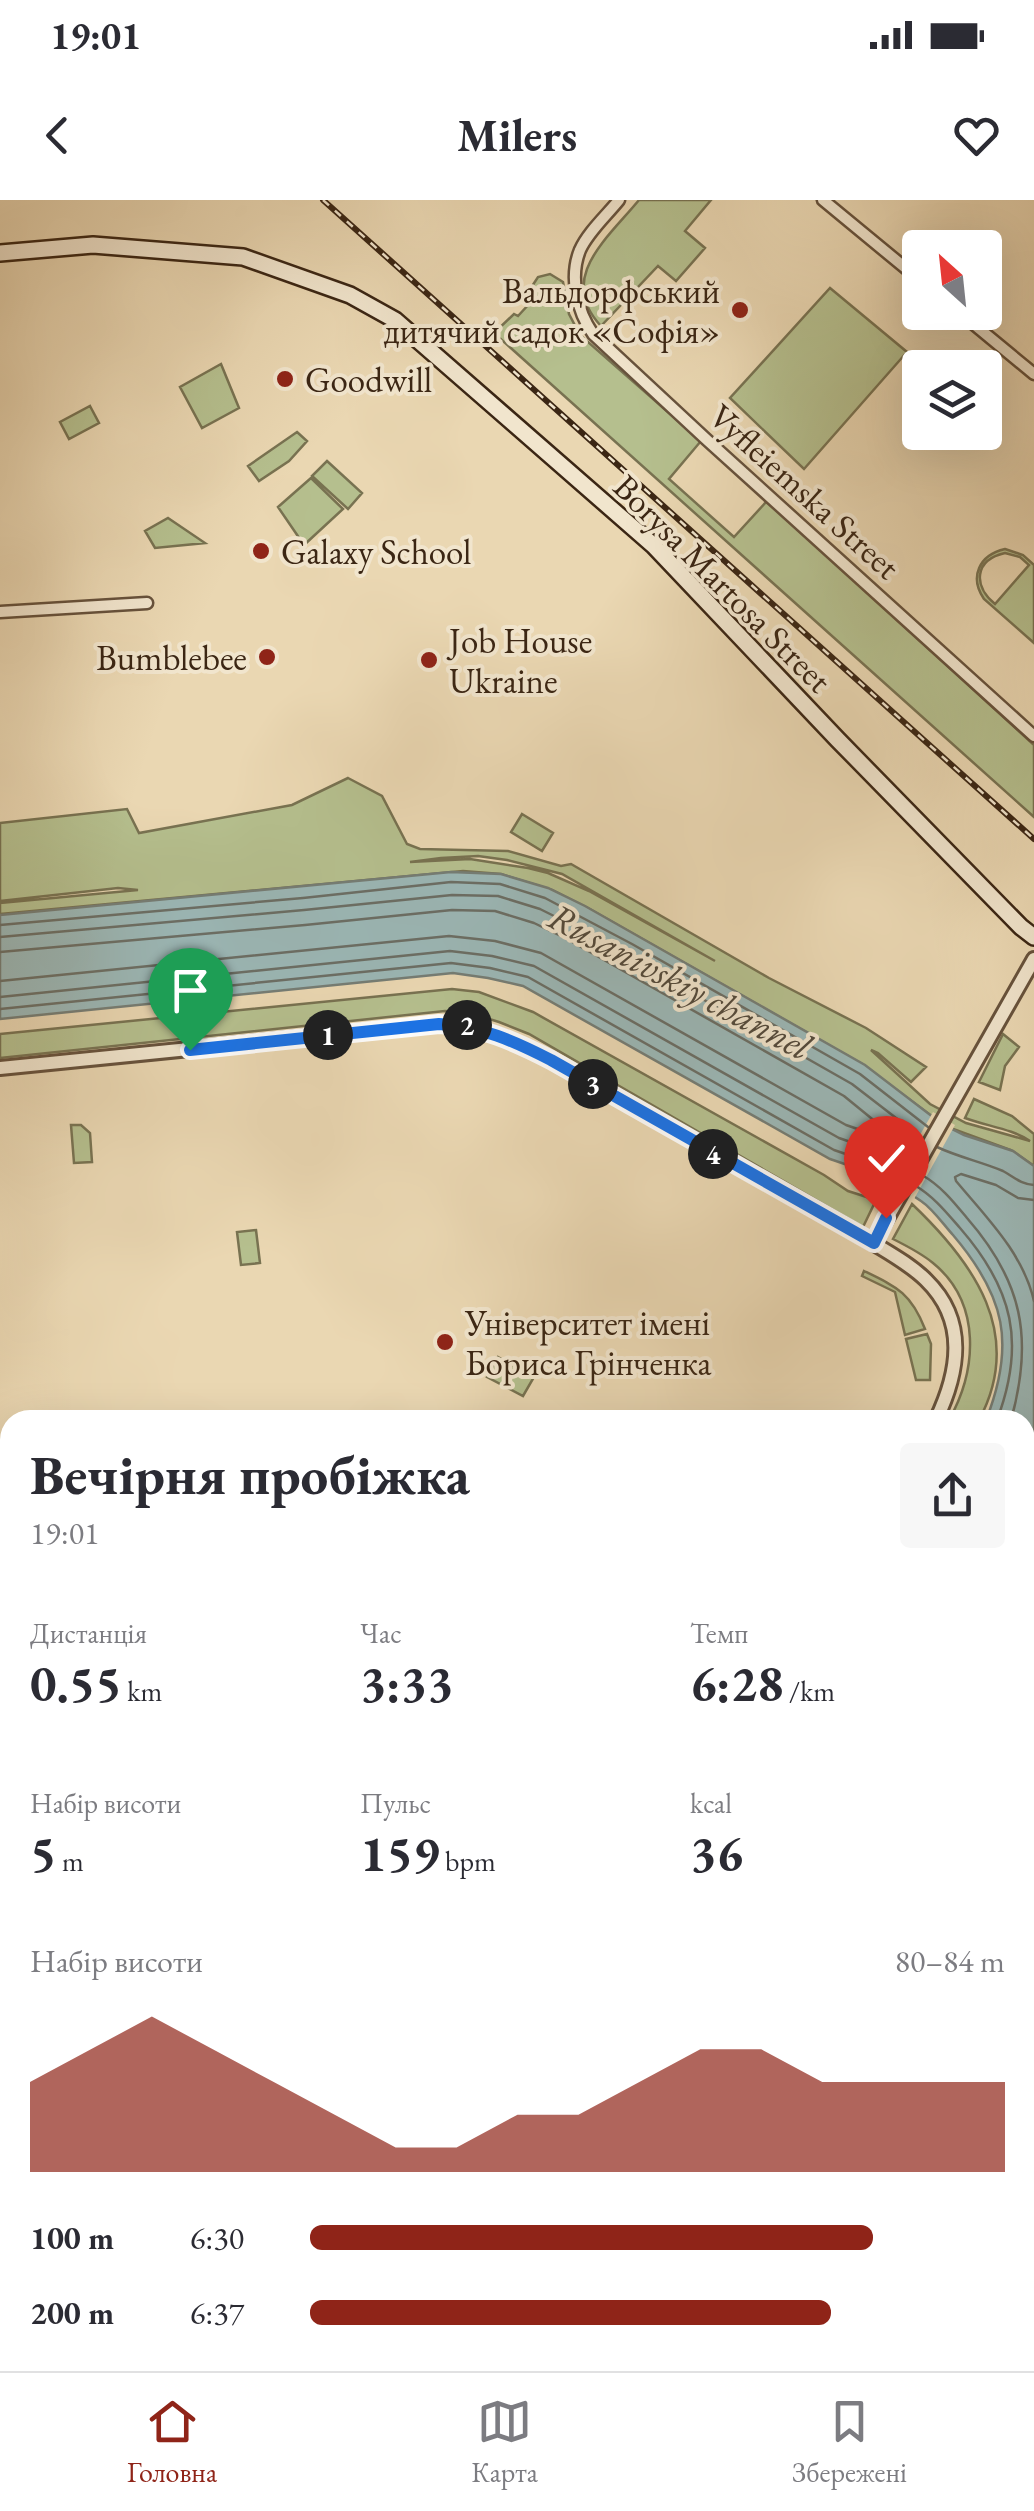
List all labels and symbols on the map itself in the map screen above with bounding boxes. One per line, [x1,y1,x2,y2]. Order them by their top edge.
north arrow [902,230,1002,330]
place label: Вальдорфський дитячий садок «Софія» [384,268,720,353]
marker: Вальдорфський дитячий садок «Софія» [729,299,751,321]
place label: Goodwill [305,357,432,402]
marker: Goodwill [274,368,296,390]
street label: Vyfleiemska Street [700,393,910,589]
street label: Borysa Martosa Street [604,464,842,702]
place label: Galaxy School [281,529,471,574]
marker: Galaxy School [250,540,272,562]
place label: Job House Ukraine [446,618,592,703]
place label: Bumblebee [96,635,247,680]
marker: Bumblebee [256,646,278,668]
marker: Job House Ukraine [418,649,440,671]
water label: Rusanivskiy channel [540,891,821,1071]
pin [148,948,233,1051]
pin: 2 [442,1000,492,1050]
pin: 1 [303,1010,353,1060]
pin: 3 [568,1059,618,1109]
pin [844,1116,929,1219]
pin: 4 [688,1129,738,1179]
place label: Університет імені Бориса Грінченка [464,1300,712,1386]
marker: Університет імені Бориса Грінченка [434,1331,456,1353]

